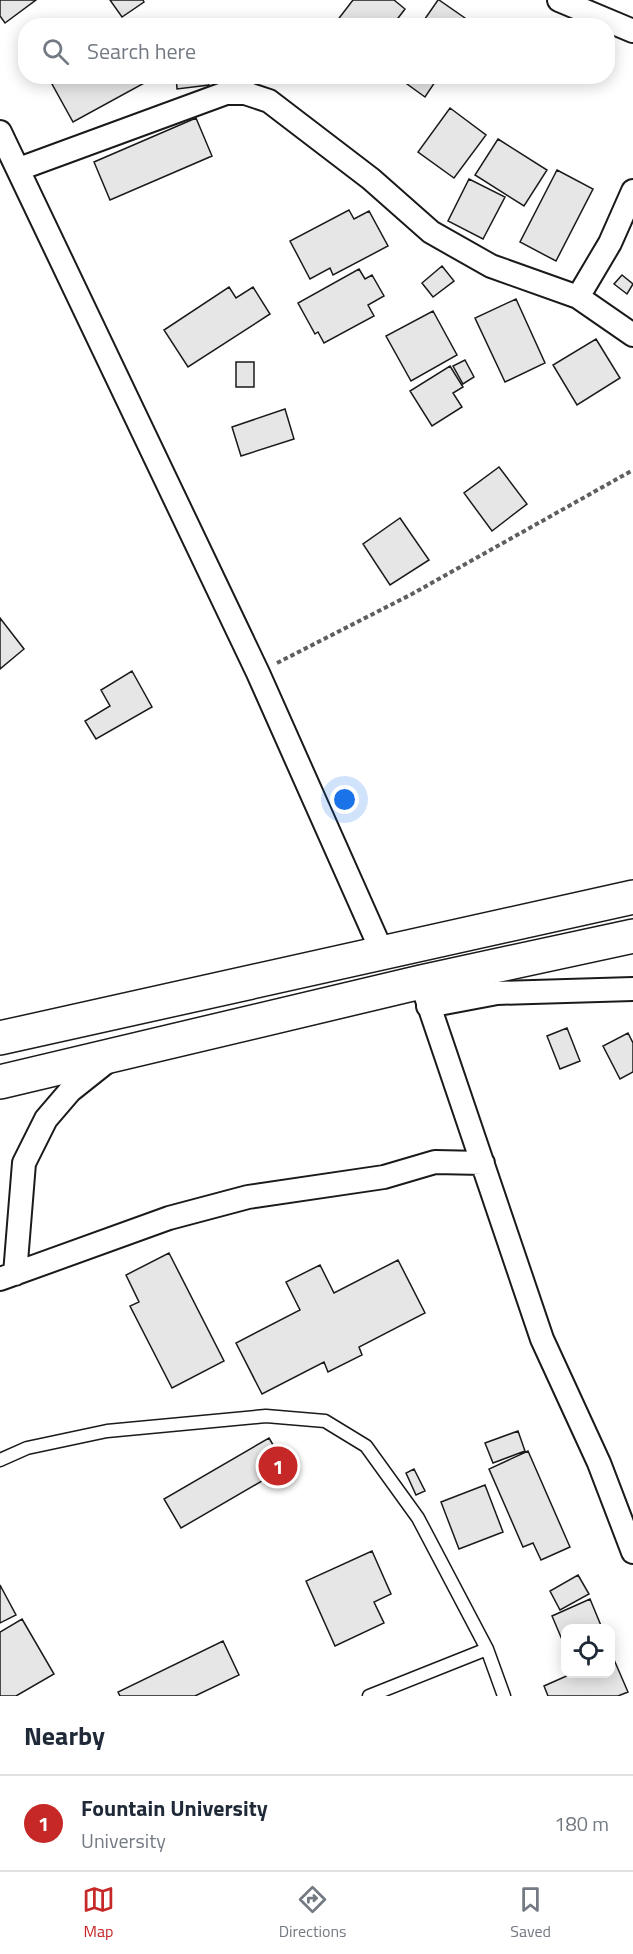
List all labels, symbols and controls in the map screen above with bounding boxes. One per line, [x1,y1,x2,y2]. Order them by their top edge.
search box [18,18,615,84]
text: Search here [87,34,196,68]
icon: search [39,35,72,68]
your location [330,785,359,814]
pin: 1 [258,1444,298,1488]
map controls [561,1624,615,1678]
button: locate [561,1624,615,1678]
text: Nearby [24,1716,105,1755]
text: Fountain University [81,1791,268,1825]
text: 1 [38,1808,49,1839]
text: 180 m [554,1808,609,1839]
text: University [81,1825,166,1856]
tab: Map [82,1883,115,1943]
tab: Directions [279,1883,347,1943]
tab: Saved [510,1883,551,1943]

